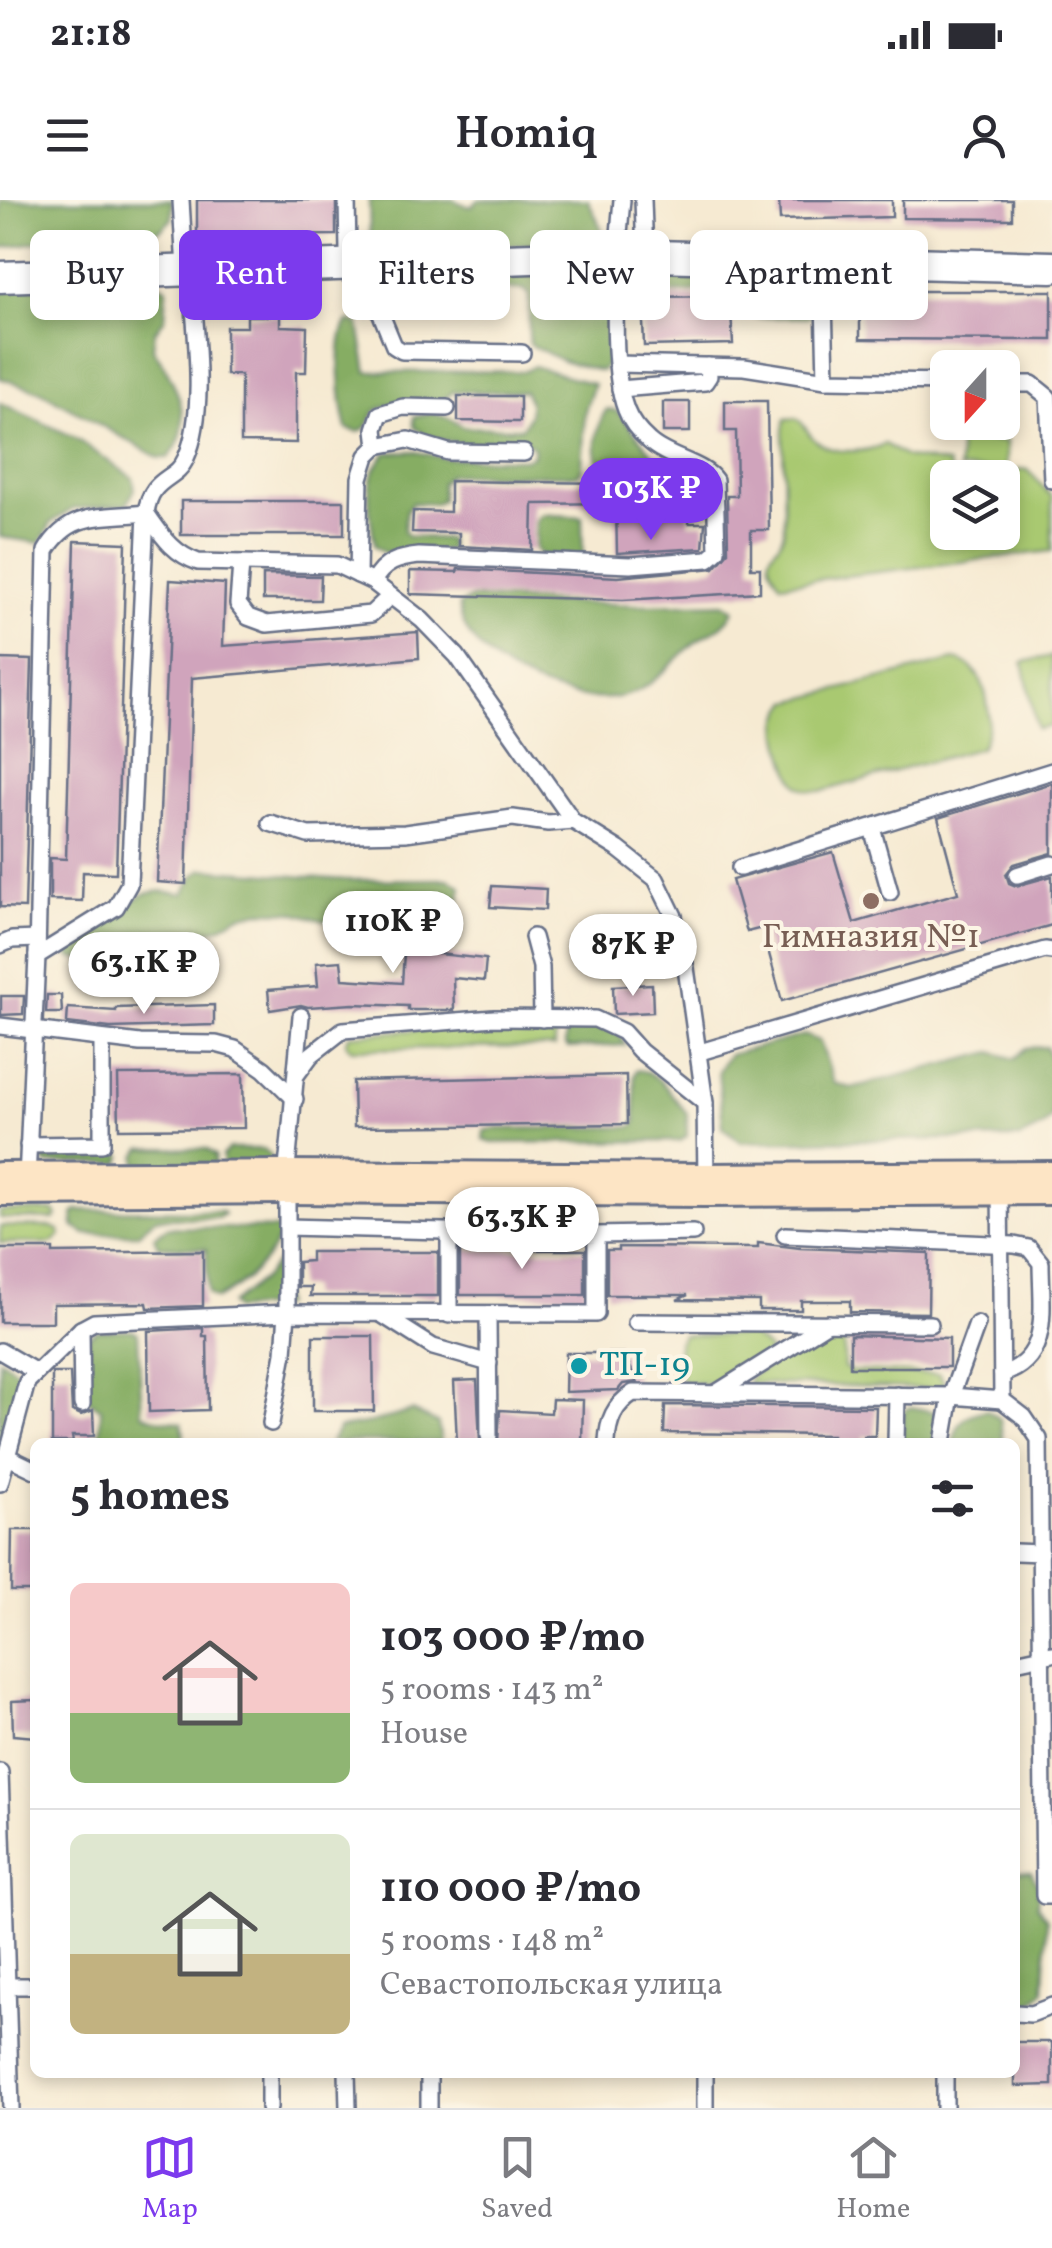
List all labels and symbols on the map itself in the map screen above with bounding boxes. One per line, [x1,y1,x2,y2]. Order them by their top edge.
north arrow [930,350,1020,440]
pin: 103K ₽ [570,458,732,543]
marker: Гимназия №1 [860,890,882,912]
pin: 110K ₽ [312,891,474,976]
pin: 87K ₽ [563,914,703,999]
place label: Гимназия №1 [762,914,980,962]
pin: 63.1K ₽ [52,932,236,1017]
pin: 63.3K ₽ [430,1187,614,1272]
place label: ТП-19 [599,1342,690,1390]
marker: ТП-19 [568,1355,590,1377]

